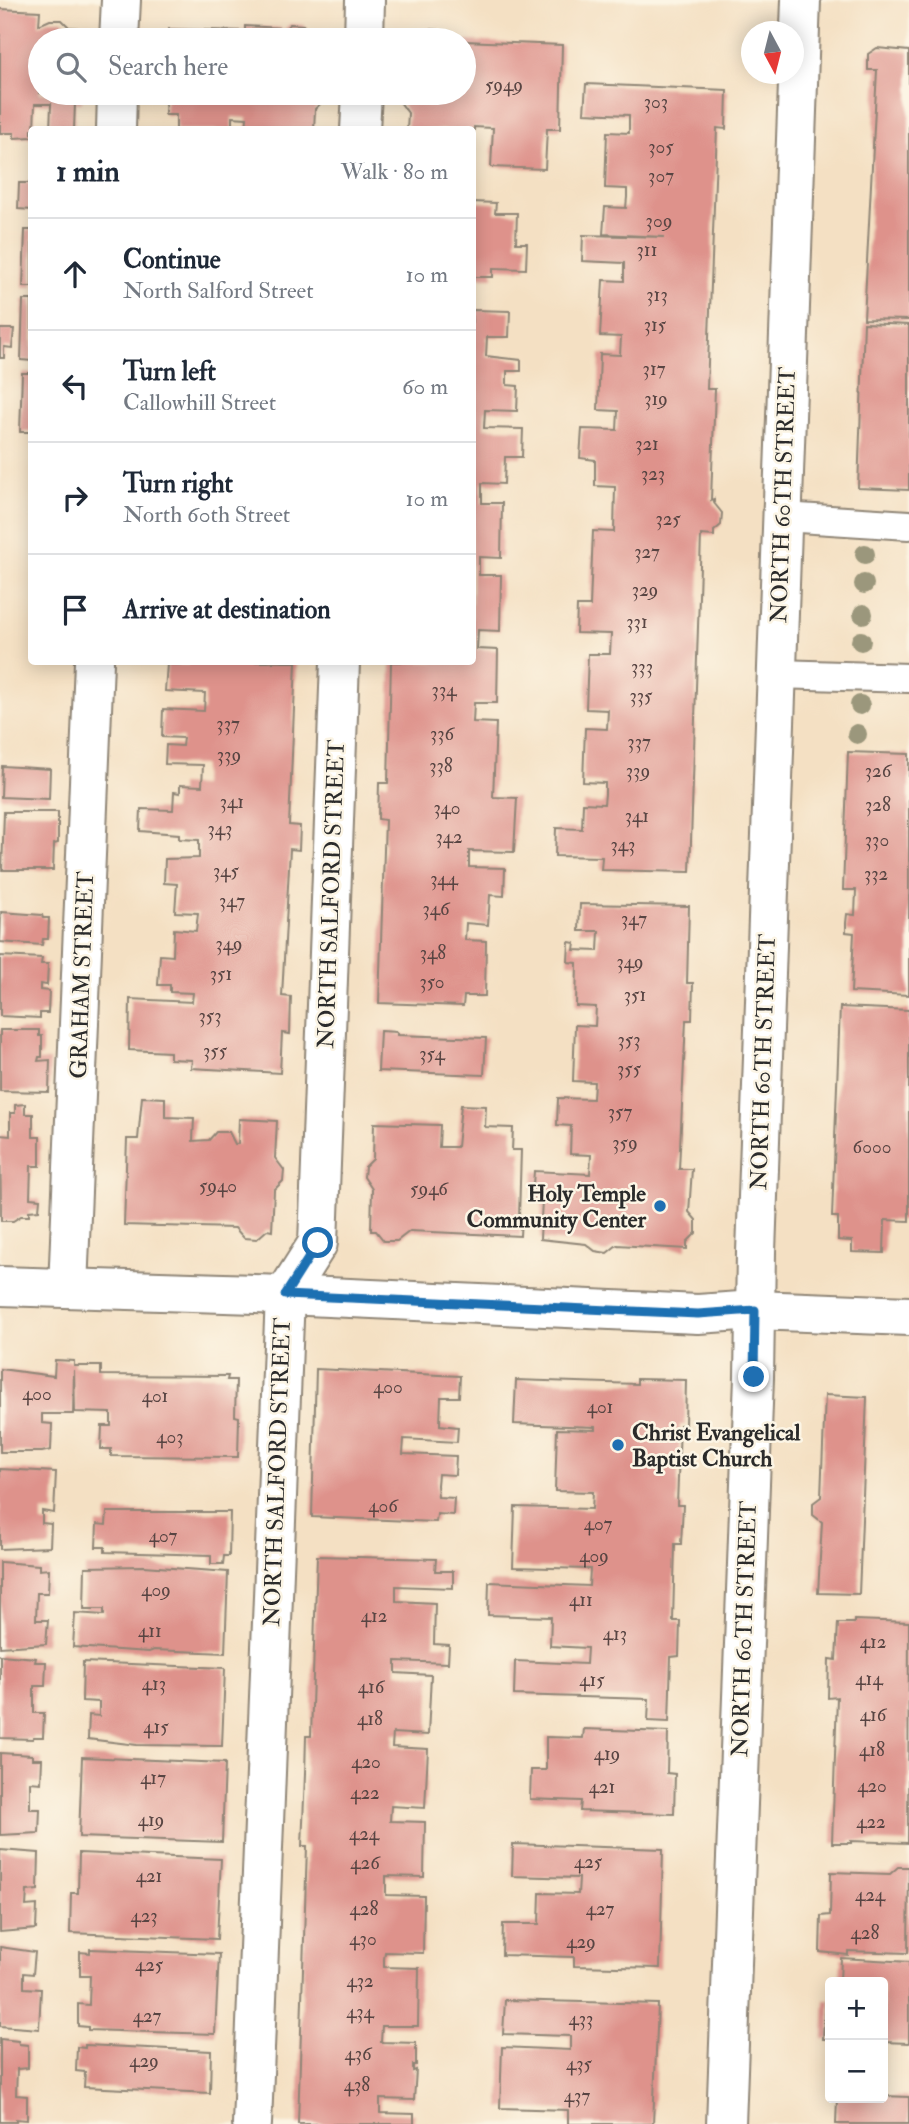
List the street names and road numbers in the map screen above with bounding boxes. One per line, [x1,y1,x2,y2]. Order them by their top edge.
street label: NORTH 60TH STREET [764,366,802,624]
street label: NORTH SALFORD STREET [311,739,351,1049]
street label: GRAHAM STREET [64,871,100,1079]
street label: NORTH 60TH STREET [744,933,782,1191]
street label: NORTH SALFORD STREET [257,1317,297,1627]
street label: NORTH 60TH STREET [725,1500,763,1758]

